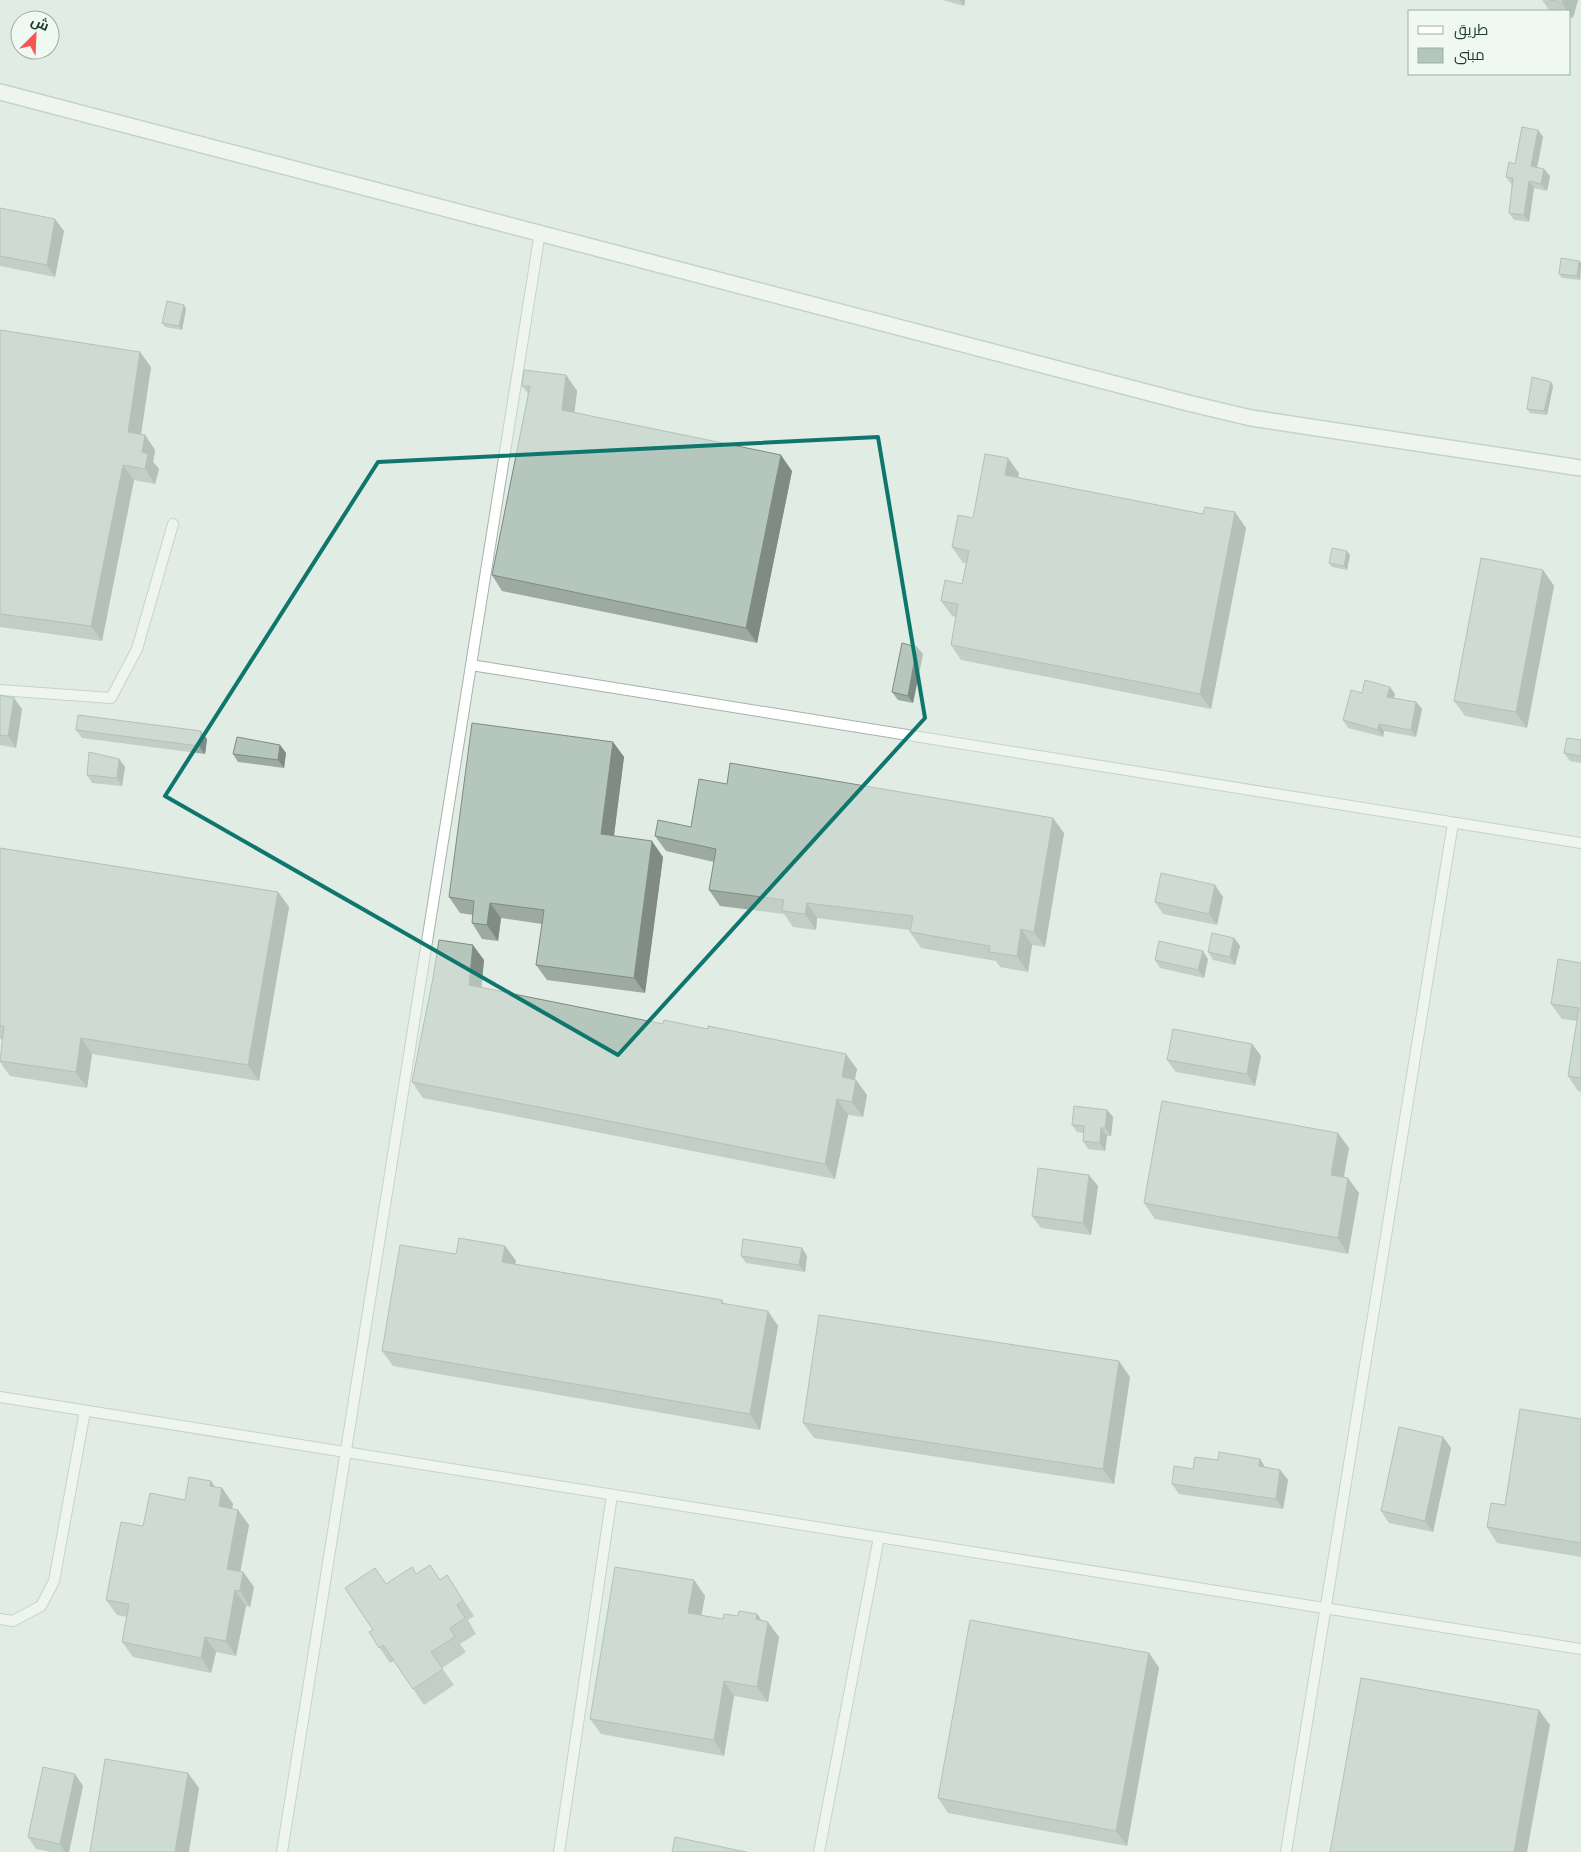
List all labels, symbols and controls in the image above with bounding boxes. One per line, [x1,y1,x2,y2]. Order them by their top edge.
north arrow [10,10,60,60]
legend [1408,10,1571,75]
text: ش [28,11,52,36]
text: طريق [1454,20,1488,40]
text: مبنى [1454,45,1485,65]

